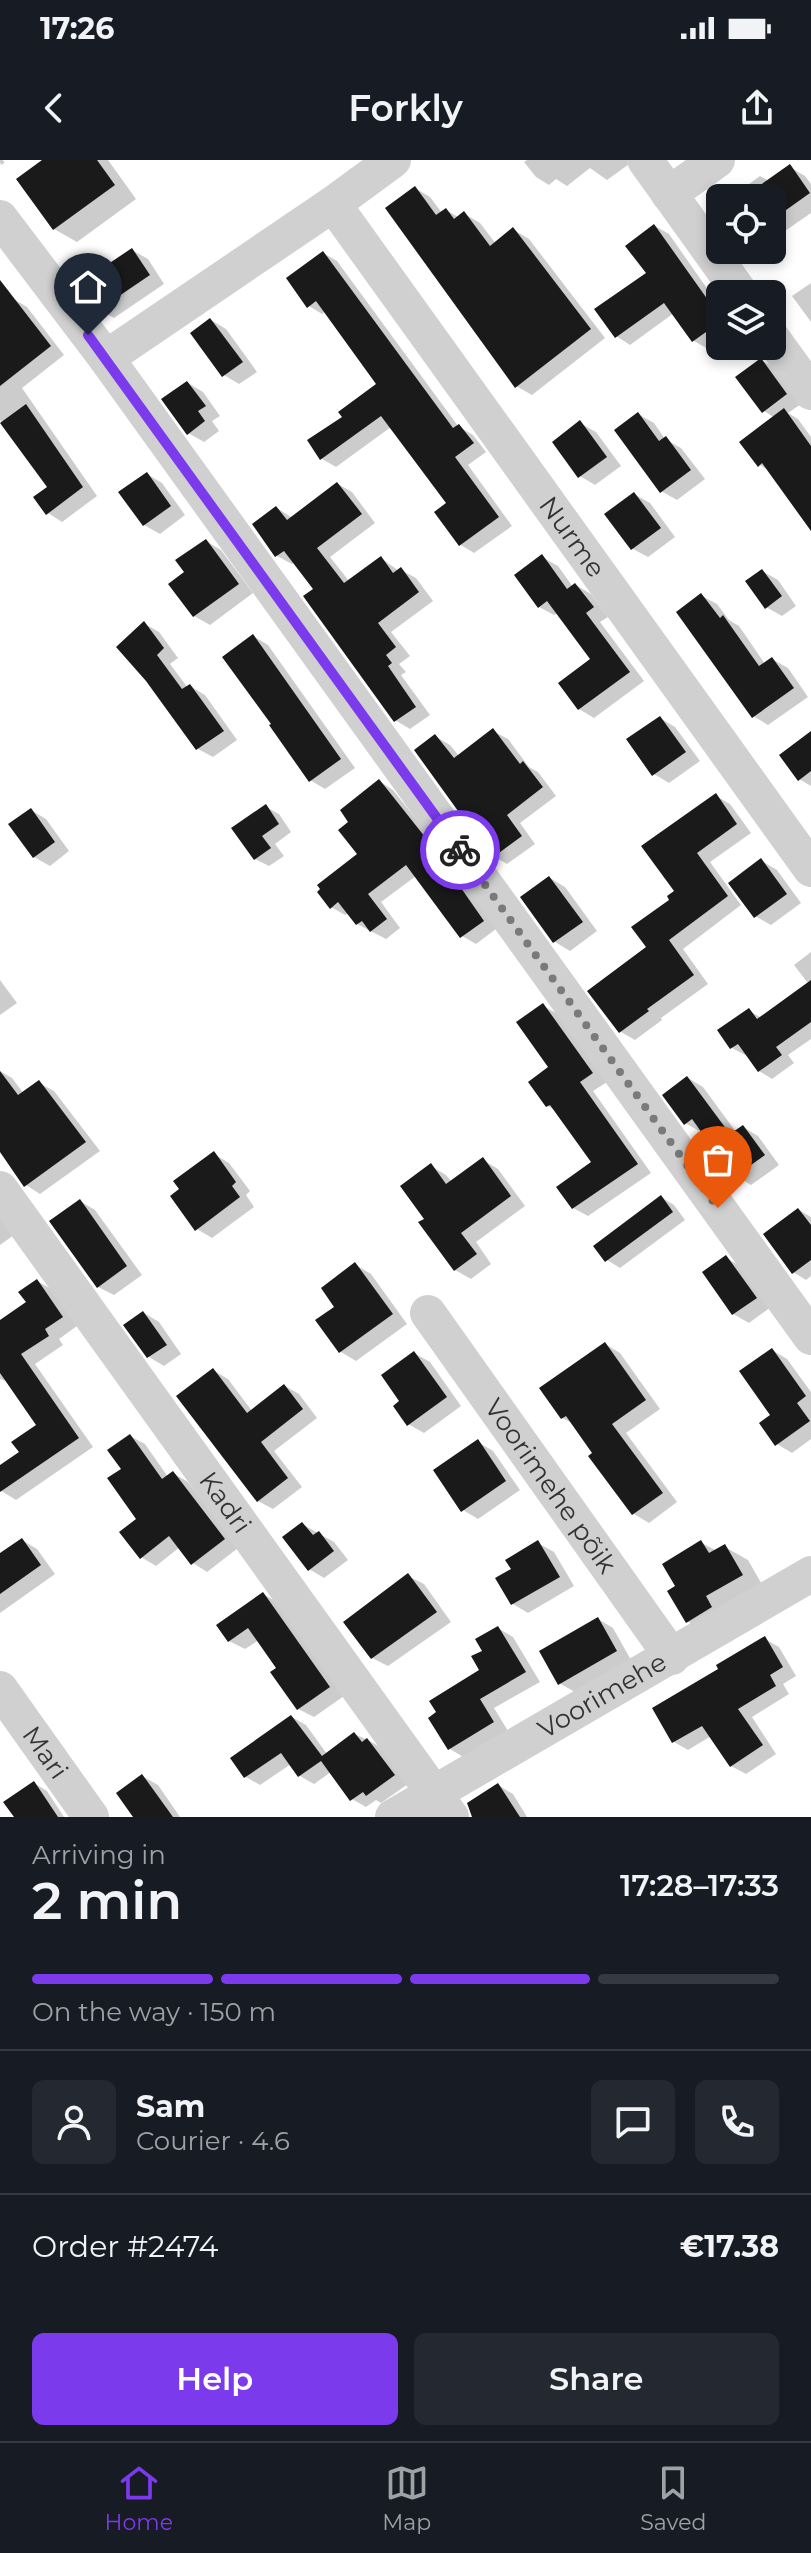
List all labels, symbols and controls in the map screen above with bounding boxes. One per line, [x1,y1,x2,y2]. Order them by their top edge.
text: 17:26 [40,10,114,47]
icon: back [32,86,76,130]
text: Forkly [348,86,463,130]
icon: share [735,86,779,130]
map controls [706,184,786,360]
button: locate [706,184,786,264]
pin [54,253,122,335]
icon: home [66,265,110,309]
button: layers [706,280,786,360]
street label: Nurme [532,490,612,584]
courier [420,810,500,890]
icon: bike [438,828,482,872]
pin [684,1126,752,1208]
icon: bag [696,1138,740,1182]
street label: Voorimehe põik [478,1392,624,1580]
street label: Kadri [192,1465,258,1540]
street label: Voorimehe [532,1646,672,1745]
street label: Mari [16,1720,75,1785]
text: Arriving in [32,1839,166,1871]
text: 17:28–17:33 [620,1867,779,1904]
text: 2 min [32,1869,182,1932]
text: On the way · 150 m [32,1996,276,2028]
button: person [32,2080,116,2164]
button: chat [591,2080,675,2164]
button: phone [695,2080,779,2164]
text: Sam [136,2088,205,2125]
text: Courier · 4.6 [136,2125,290,2157]
text: Order #2474 [32,2228,218,2265]
text: €17.38 [680,2228,779,2265]
button: Help [32,2333,398,2425]
button: Share [414,2333,779,2425]
tab: Home [105,2461,173,2536]
tab: Map [382,2461,431,2536]
tab: Saved [640,2461,706,2536]

